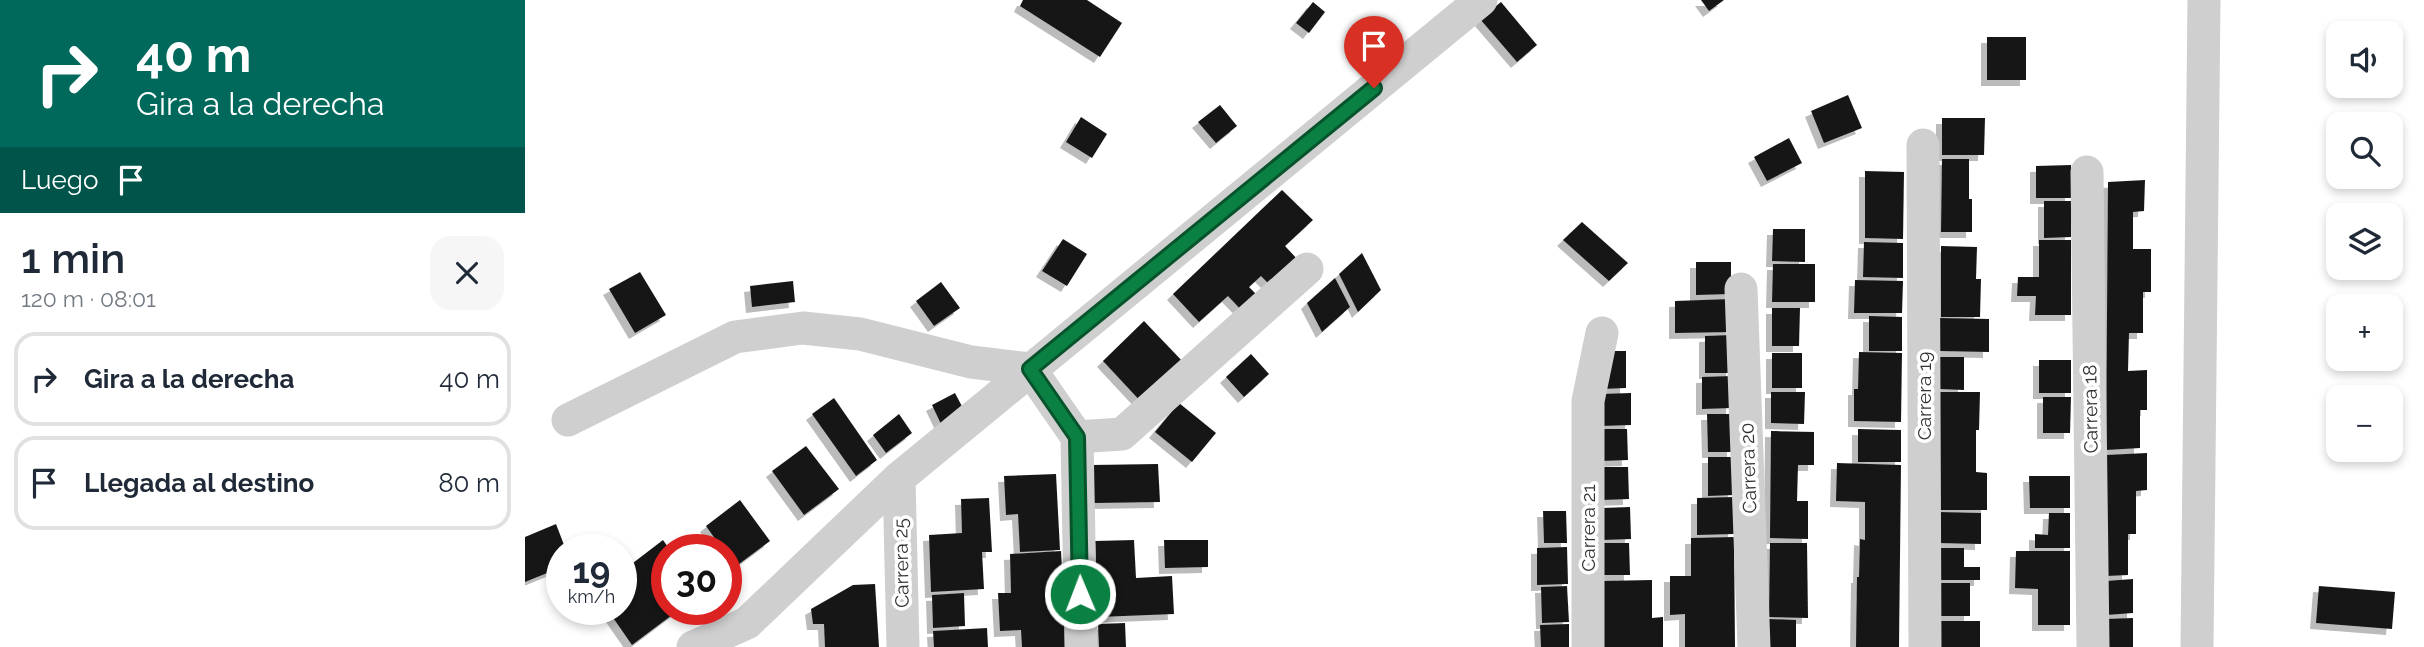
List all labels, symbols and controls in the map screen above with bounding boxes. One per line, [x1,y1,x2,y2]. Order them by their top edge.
pin [1344,16,1404,88]
map controls [2326,21,2403,462]
button: sound [2326,21,2403,98]
text: 40 m [136,26,251,83]
icon: arrive [1355,27,1393,65]
icon: right [21,28,112,119]
text: Gira a la derecha [136,85,384,122]
button: search [2326,112,2403,189]
icon: arrive [112,161,150,199]
text: Luego [21,165,98,195]
button: layers [2326,203,2403,280]
text: 1 min [21,234,125,283]
button: close [430,236,504,310]
text: 120 m · 08:01 [21,285,156,312]
button: + [2326,294,2403,371]
street label: Carrera 19 [1913,352,1935,440]
icon: right [25,360,63,398]
text: Gira a la derecha [84,364,294,394]
text: 40 m [439,364,500,394]
street label: Carrera 18 [2078,364,2102,454]
button: − [2326,385,2403,462]
street label: Carrera 20 [1735,422,1761,514]
icon: arrive [25,464,63,502]
text: Llegada al destino [84,468,314,498]
text: 80 m [438,468,500,498]
street label: Carrera 21 [1577,484,1599,572]
street label: Carrera 25 [889,518,913,608]
speed limit sign: 30 [651,534,742,625]
text: 19 [573,550,610,591]
position arrow [1043,557,1117,631]
text: km/h [568,586,615,607]

